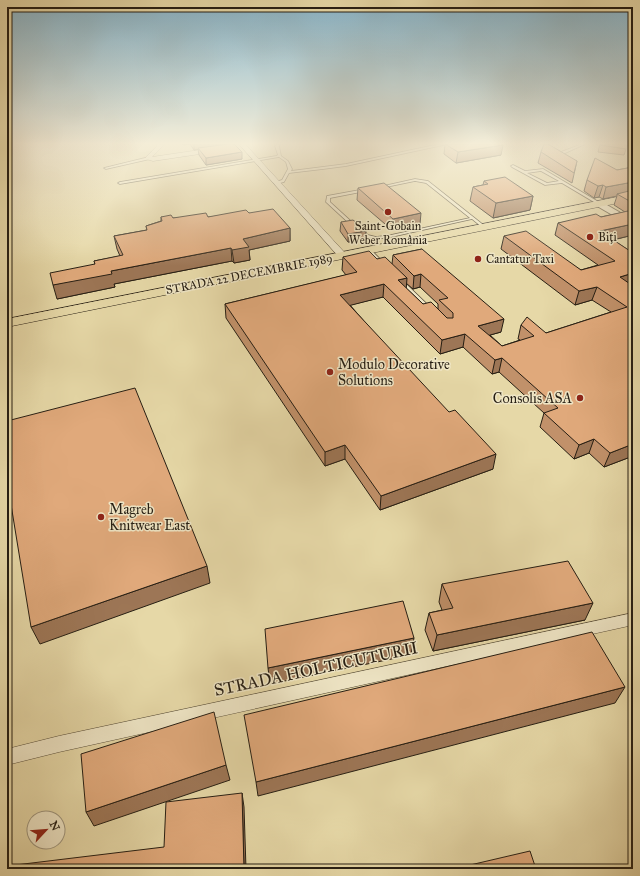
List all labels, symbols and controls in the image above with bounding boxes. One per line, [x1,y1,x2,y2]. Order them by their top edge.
marker: Saint-Gobain Weber România [383,207,393,217]
place label: Saint-Gobain Weber România [349,219,428,247]
place label: Biți [598,230,617,244]
marker: Biți [585,232,595,242]
street label: STRADA 22 DECEMBRIE 1989 [164,251,334,297]
place label: Cantatur Taxi [486,252,555,266]
marker: Cantatur Taxi [473,254,483,264]
place label: Modulo Decorative Solutions [338,356,450,389]
marker: Modulo Decorative Solutions [325,367,335,377]
place label: Consolis ASA [493,390,573,407]
marker: Consolis ASA [575,393,585,403]
place label: Magreb Knitwear East [109,501,190,534]
marker: Magreb Knitwear East [96,512,106,522]
street label: STRADA HOLTICUTURII [212,637,420,701]
north arrow [26,810,66,850]
text: N [47,819,63,833]

